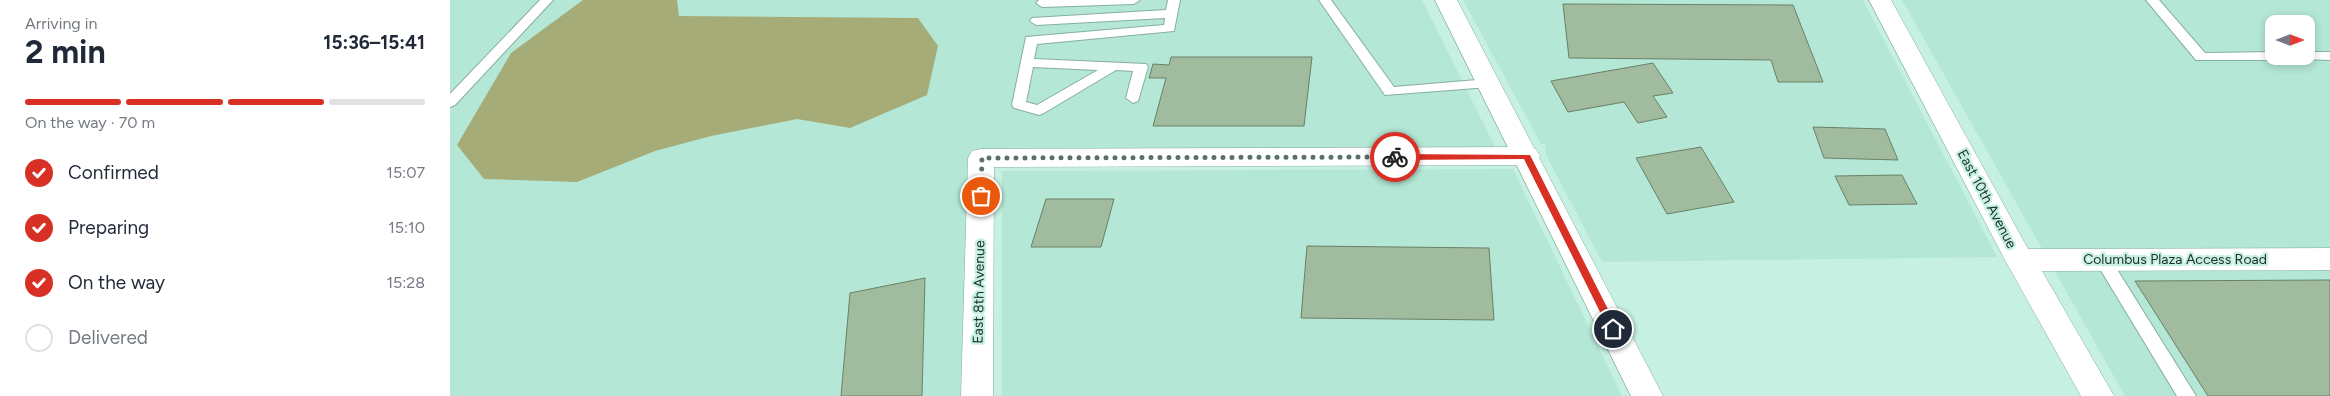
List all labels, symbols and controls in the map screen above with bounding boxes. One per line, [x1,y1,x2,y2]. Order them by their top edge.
text: Arriving in [25,14,97,33]
north arrow [2265,15,2315,65]
map controls [2265,15,2315,65]
text: 15:36–15:41 [323,31,425,54]
text: 2 min [25,33,106,71]
text: On the way · 70 m [25,113,155,132]
courier [1370,132,1420,182]
icon: bike [1381,143,1409,171]
street label: East 10th Avenue [1954,147,2020,252]
icon: check [25,159,53,187]
text: Confirmed [68,161,159,184]
text: 15:07 [386,163,425,182]
pin [960,175,1002,217]
icon: bag [967,182,995,210]
icon: check [25,214,53,242]
text: Preparing [68,216,149,239]
text: 15:10 [388,218,425,237]
street label: East 8th Avenue [970,240,988,344]
street label: Columbus Plaza Access Road [2083,251,2267,268]
icon: check [25,269,53,297]
text: On the way [68,271,165,294]
text: 15:28 [386,273,425,292]
pin [1592,308,1634,350]
icon: home [1599,315,1627,343]
text: Delivered [68,326,148,349]

